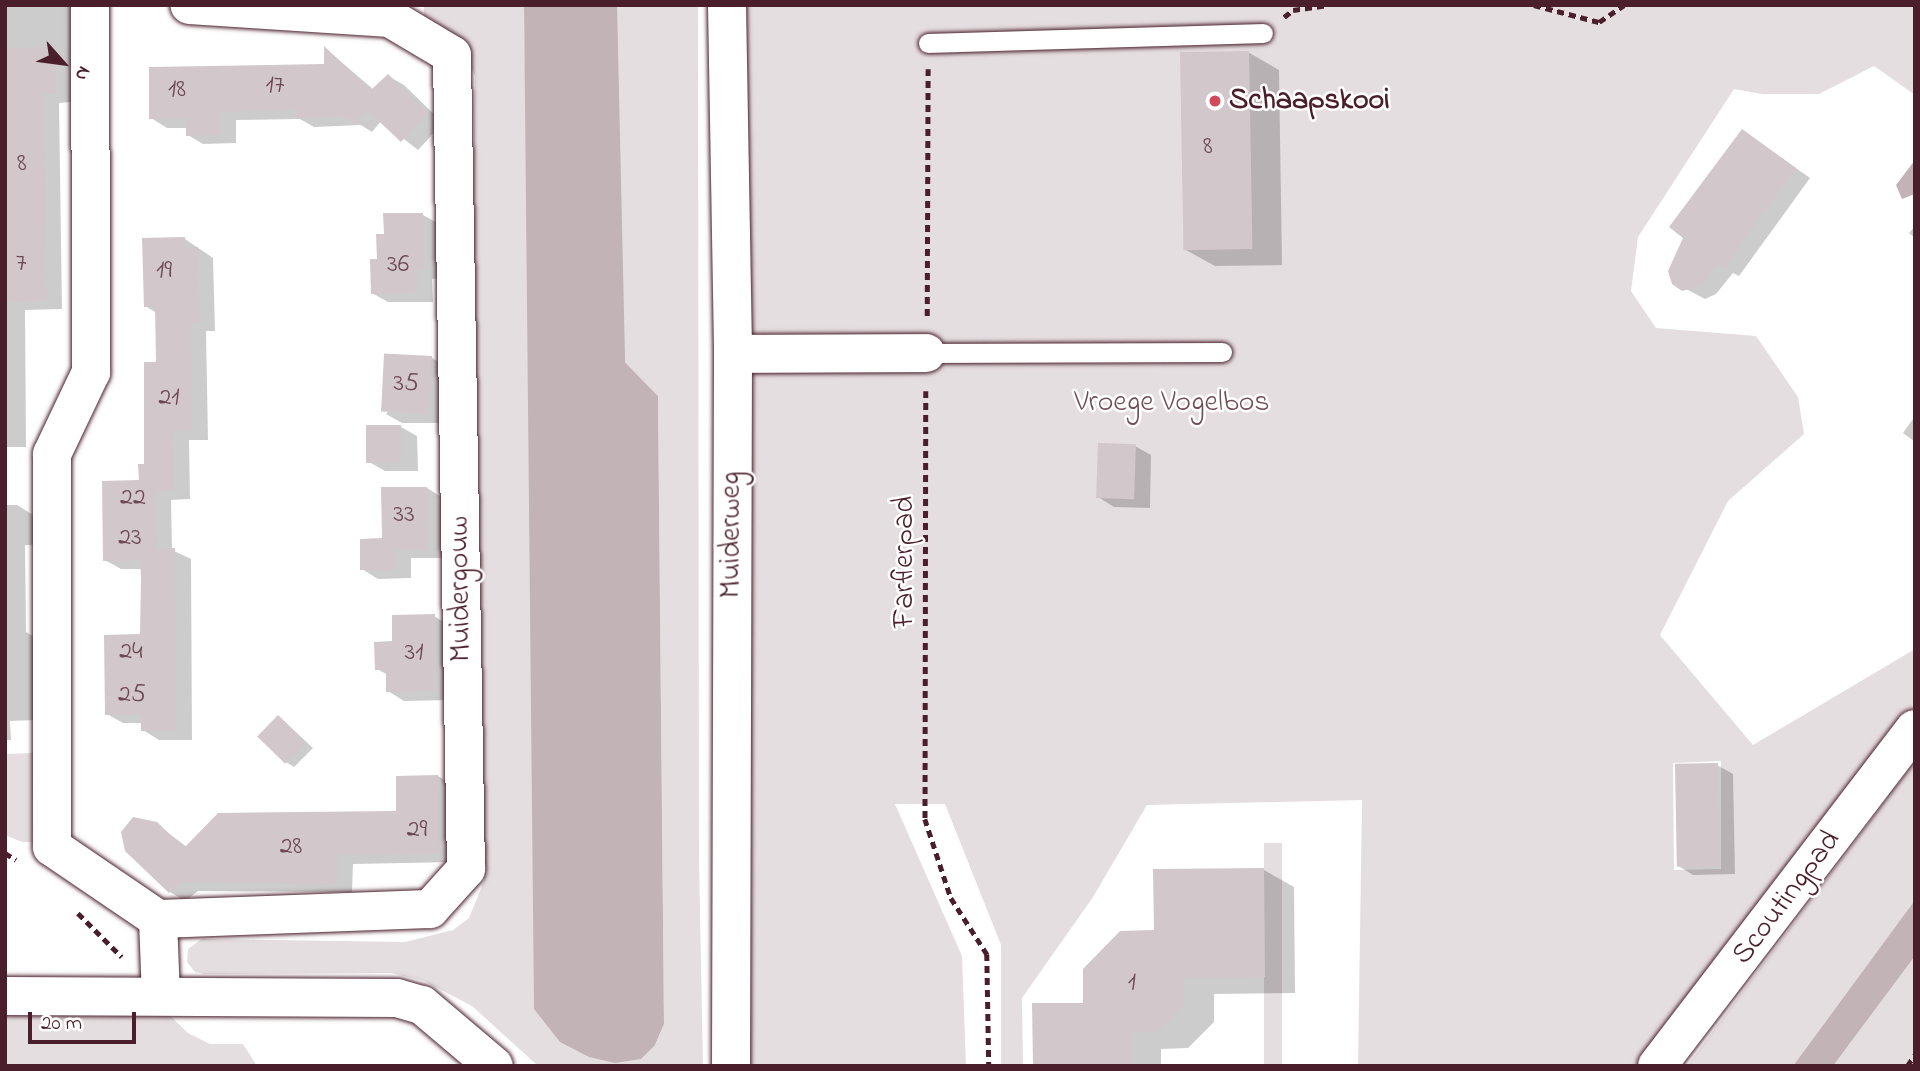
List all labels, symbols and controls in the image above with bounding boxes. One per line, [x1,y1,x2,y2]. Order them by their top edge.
north arrow [28,28,98,98]
text: N [67,61,97,85]
house number: 17 [266,71,284,103]
house number: 18 [168,75,186,107]
place label: Schaapskooi [1229,83,1390,119]
marker: Schaapskooi [1207,93,1223,109]
house number: 8 [1203,132,1213,164]
house number: 8 [17,149,27,181]
house number: 7 [16,249,26,281]
house number: 36 [387,250,409,282]
house number: 19 [156,256,172,288]
house number: 35 [393,369,419,401]
house number: 21 [158,383,180,415]
park label: Vroege Vogelbos [1074,385,1270,421]
street label: Muiderweg [714,472,750,598]
house number: 22 [120,483,146,515]
street label: Farflerpad [887,496,923,628]
house number: 33 [393,500,415,532]
street label: Muidergouw [442,516,480,662]
house number: 23 [118,523,142,555]
house number: 24 [119,637,143,669]
house number: 31 [404,638,424,670]
house number: 25 [118,680,146,712]
house number: 29 [407,815,427,847]
street label: Scoutingpad [1725,824,1849,972]
house number: 28 [280,832,302,864]
house number: 1 [1128,968,1136,1000]
scale bar [32,998,140,1042]
text: 20 m [41,1009,82,1039]

